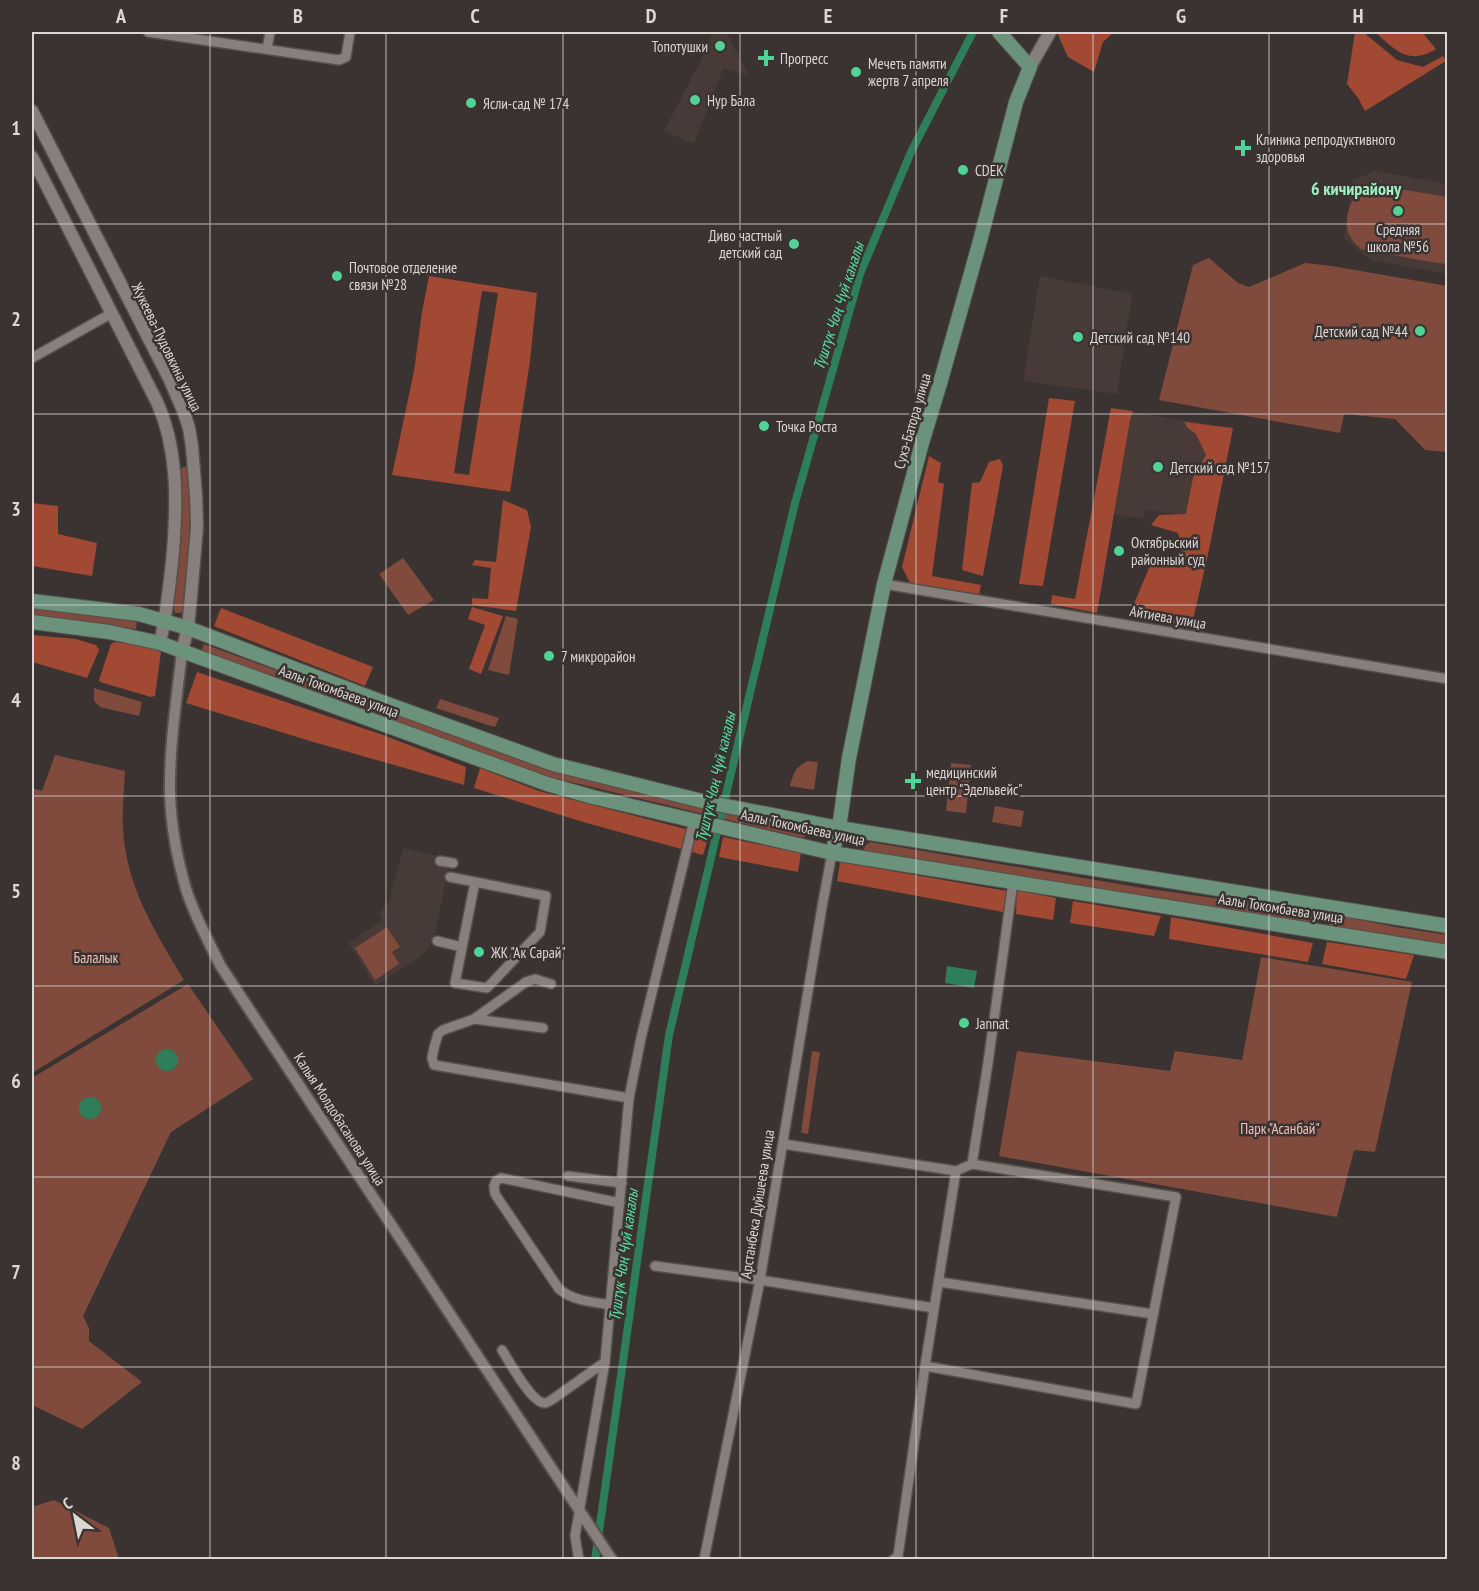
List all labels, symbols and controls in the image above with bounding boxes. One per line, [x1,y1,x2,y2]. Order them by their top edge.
text: A [115,3,127,29]
text: B [293,3,303,29]
text: C [470,3,480,29]
text: D [646,3,657,29]
text: E [824,3,832,29]
text: F [1000,3,1008,29]
text: G [1176,3,1186,29]
text: H [1353,3,1363,29]
place label: Топотушки [652,37,708,56]
marker: Топотушки [713,39,727,53]
marker: Прогресс [757,49,775,67]
place label: Прогресс [780,49,829,68]
place label: Мечеть памяти жертв 7 апреля [868,54,949,90]
marker: Мечеть памяти жертв 7 апреля [849,65,863,79]
place label: Нур Бала [707,91,755,110]
marker: Нур Бала [688,93,702,107]
place label: Ясли-сад № 174 [483,94,569,113]
marker: Ясли-сад № 174 [464,96,478,110]
text: 1 [11,115,21,141]
place label: Клиника репродуктивного здоровья [1256,130,1395,166]
marker: Клиника репродуктивного здоровья [1234,139,1252,157]
place label: CDEK [975,161,1004,180]
marker: CDEK [956,163,970,177]
district label: 6 кичирайону [1311,177,1402,200]
marker: Средняя школа №56 [1391,204,1405,218]
place label: Средняя школа №56 [1367,220,1429,256]
place label: Диво частный детский сад [708,226,782,262]
marker: Диво частный детский сад [787,237,801,251]
water label: Түштүк Чоң Чүй каналы [808,238,868,372]
place label: Почтовое отделение связи №28 [349,258,457,294]
marker: Почтовое отделение связи №28 [330,269,344,283]
street label: Жукеева-Пудовкина улица [127,279,206,415]
text: 2 [11,306,21,332]
place label: Детский сад №44 [1315,322,1408,341]
marker: Детский сад №44 [1413,324,1427,338]
place label: Детский сад №140 [1090,328,1190,347]
marker: Детский сад №140 [1071,330,1085,344]
street label: Сухэ-Батора улица [889,371,935,471]
place label: Точка Роста [776,417,837,436]
marker: Точка Роста [757,419,771,433]
place label: Детский сад №157 [1170,458,1270,477]
marker: Детский сад №157 [1151,460,1165,474]
text: 3 [11,496,21,522]
place label: Октябрьский районный суд [1131,533,1205,569]
marker: Октябрьский районный суд [1112,544,1126,558]
street label: Айтиева улица [1128,601,1208,633]
place label: 7 микрорайон [561,647,636,666]
marker: 7 микрорайон [542,649,556,663]
street label: Аалы Токомбаева улица [276,660,402,722]
text: 4 [11,687,21,713]
water label: Түштүк Чоң Чүй каналы [690,709,740,844]
place label: медицинский центр "Эдельвейс" [926,763,1023,799]
marker: медицинский центр "Эдельвейс" [904,772,922,790]
street label: Аалы Токомбаева улица [739,805,867,849]
text: 5 [11,878,21,904]
street label: Аалы Токомбаева улица [1217,889,1345,927]
place label: ЖК "Ак Сарай" [490,943,566,962]
marker: ЖК "Ак Сарай" [472,945,486,959]
park label: Балалык [74,948,119,967]
place label: Jannat [975,1014,1009,1033]
marker: Jannat [957,1016,971,1030]
street label: Калыя Молдобасанова улица [290,1049,390,1189]
text: 6 [11,1068,21,1094]
park label: Парк "Асанбай" [1240,1119,1320,1138]
street label: Арстанбека Дуйшеева улица [736,1128,778,1280]
water label: Түштүк Чоң Чүй каналы [604,1186,642,1322]
text: 7 [11,1259,21,1285]
text: 8 [11,1450,21,1476]
north arrow [45,1486,105,1546]
text: С [59,1492,76,1514]

